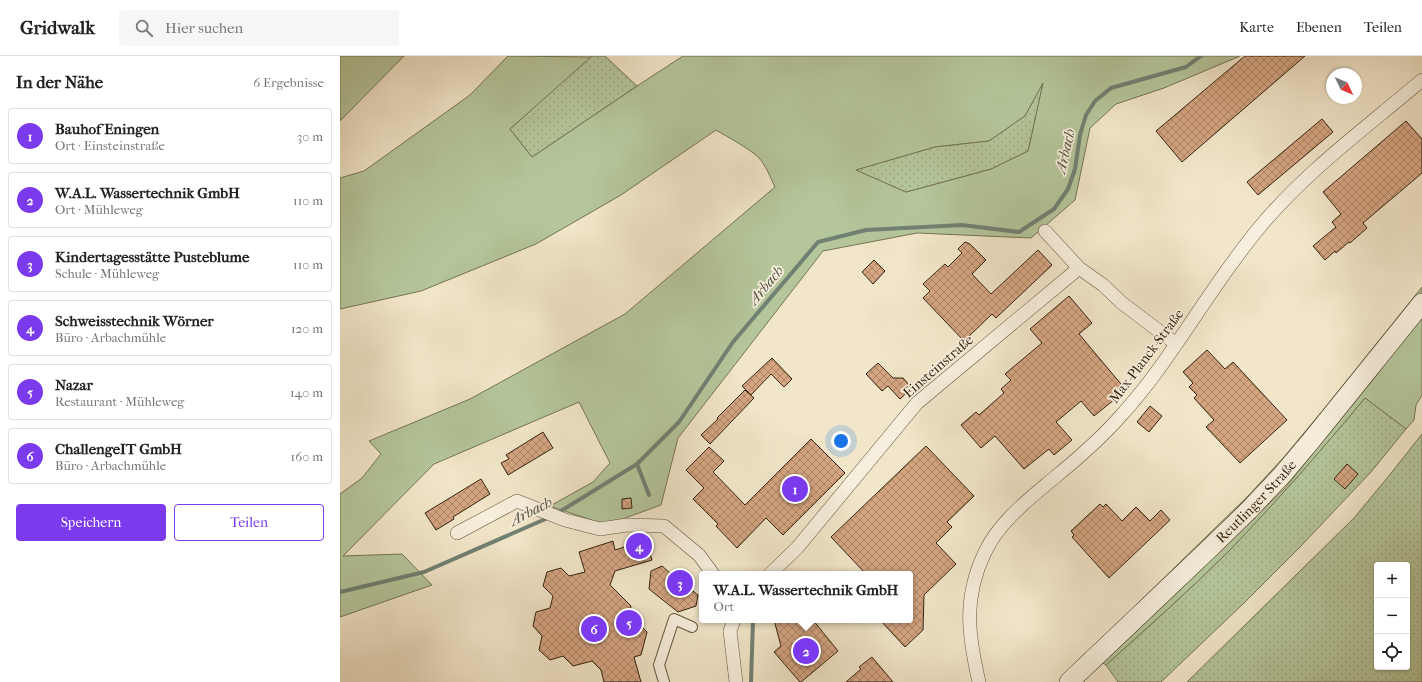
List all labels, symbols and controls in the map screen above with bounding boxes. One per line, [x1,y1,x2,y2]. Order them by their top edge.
search box [119,10,399,46]
text: Gridwalk [20,17,95,39]
icon: search [133,17,155,39]
text: Hier suchen [165,19,243,37]
text: Karte [1239,19,1274,36]
text: Ebenen [1296,19,1342,36]
text: Teilen [1364,19,1402,36]
north arrow [1326,68,1362,104]
text: In der Nähe [16,72,103,92]
text: 6 Ergebnisse [253,75,324,90]
text: Bauhof Eningen [55,120,159,138]
water label: Arbach [1051,127,1079,177]
text: 1 [28,129,32,144]
text: 30 m [297,129,323,144]
text: Ort · Einsteinstraße [55,138,165,153]
text: W.A.L. Wassertechnik GmbH [55,184,240,202]
text: 2 [27,193,33,208]
text: 110 m [293,193,323,208]
text: Ort · Mühleweg [55,202,143,217]
text: Kindertagesstätte Pusteblume [55,248,249,266]
text: 3 [27,257,33,272]
text: 110 m [293,257,323,272]
water label: Arbach [743,262,788,310]
text: Schule · Mühleweg [55,266,159,281]
street label: Max-Planck-Straße [1106,306,1187,407]
text: Schweisstechnik Wörner [55,312,214,330]
text: 4 [26,321,34,336]
text: 120 m [291,321,323,336]
text: Büro · Arbachmühle [55,330,166,345]
street label: Einsteinstraße [900,331,977,401]
text: Nazar [55,376,93,394]
text: 5 [27,385,33,400]
text: 140 m [290,385,323,400]
text: Restaurant · Mühleweg [55,394,184,409]
your location [831,431,851,451]
text: ChallengeIT GmbH [55,440,182,458]
text: 6 [26,449,34,464]
text: 160 m [291,449,323,464]
street label: Reutlinger Straße [1212,457,1300,547]
text: Büro · Arbachmühle [55,458,166,473]
pin: 1 [782,474,808,504]
water label: Arbach [505,493,555,530]
button: Speichern [16,504,166,541]
button: Teilen [174,504,324,541]
pin: 4 [626,531,652,561]
map controls [1374,562,1410,670]
button: + [1374,562,1410,598]
pin: 3 [667,568,693,598]
popup [699,571,913,623]
text: W.A.L. Wassertechnik GmbH [714,581,898,599]
button: − [1374,598,1410,634]
text: Ort [714,599,734,614]
pin: 5 [616,608,642,638]
pin: 6 [581,614,607,644]
button: locate [1374,634,1410,670]
pin: 2 [793,636,819,666]

